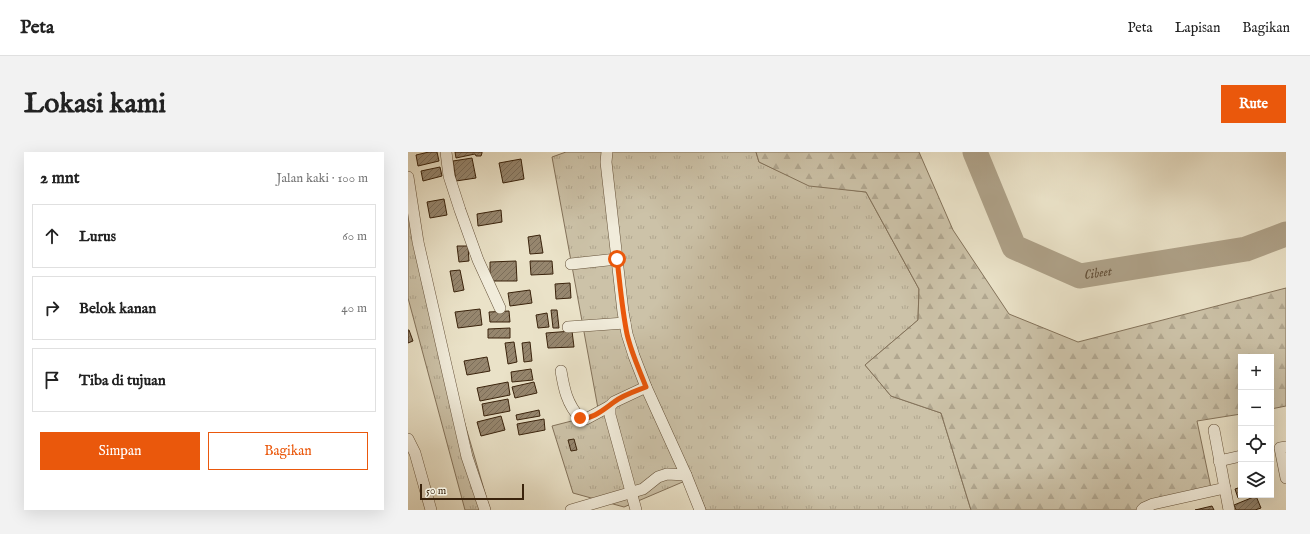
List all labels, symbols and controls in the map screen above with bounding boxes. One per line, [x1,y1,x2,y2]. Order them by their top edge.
text: Peta [20,16,54,40]
text: Peta [1127,19,1153,37]
text: Lapisan [1175,19,1220,37]
text: Bagikan [1242,19,1290,37]
button: Rute [1221,85,1286,123]
text: Lokasi kami [24,87,166,122]
text: 2 mnt [40,168,80,189]
text: Jalan kaki · 100 m [276,170,368,187]
icon: ahead [41,225,63,247]
text: Lurus [79,227,116,246]
text: 60 m [342,228,367,245]
route start [608,250,626,268]
water label: Cibeet [1083,262,1114,284]
icon: right [41,297,63,319]
text: Belok kanan [79,299,156,318]
text: 40 m [341,300,367,317]
map controls [1238,354,1274,498]
button: + [1238,354,1274,390]
icon: arrive [41,369,63,391]
text: Tiba di tujuan [79,371,166,390]
button: − [1238,390,1274,426]
route end [571,409,589,427]
button: locate [1238,426,1274,462]
button: Simpan [40,432,200,470]
button: Bagikan [208,432,368,470]
button: layers [1238,462,1274,498]
scale bar [420,482,524,501]
text: 50 m [426,484,446,498]

